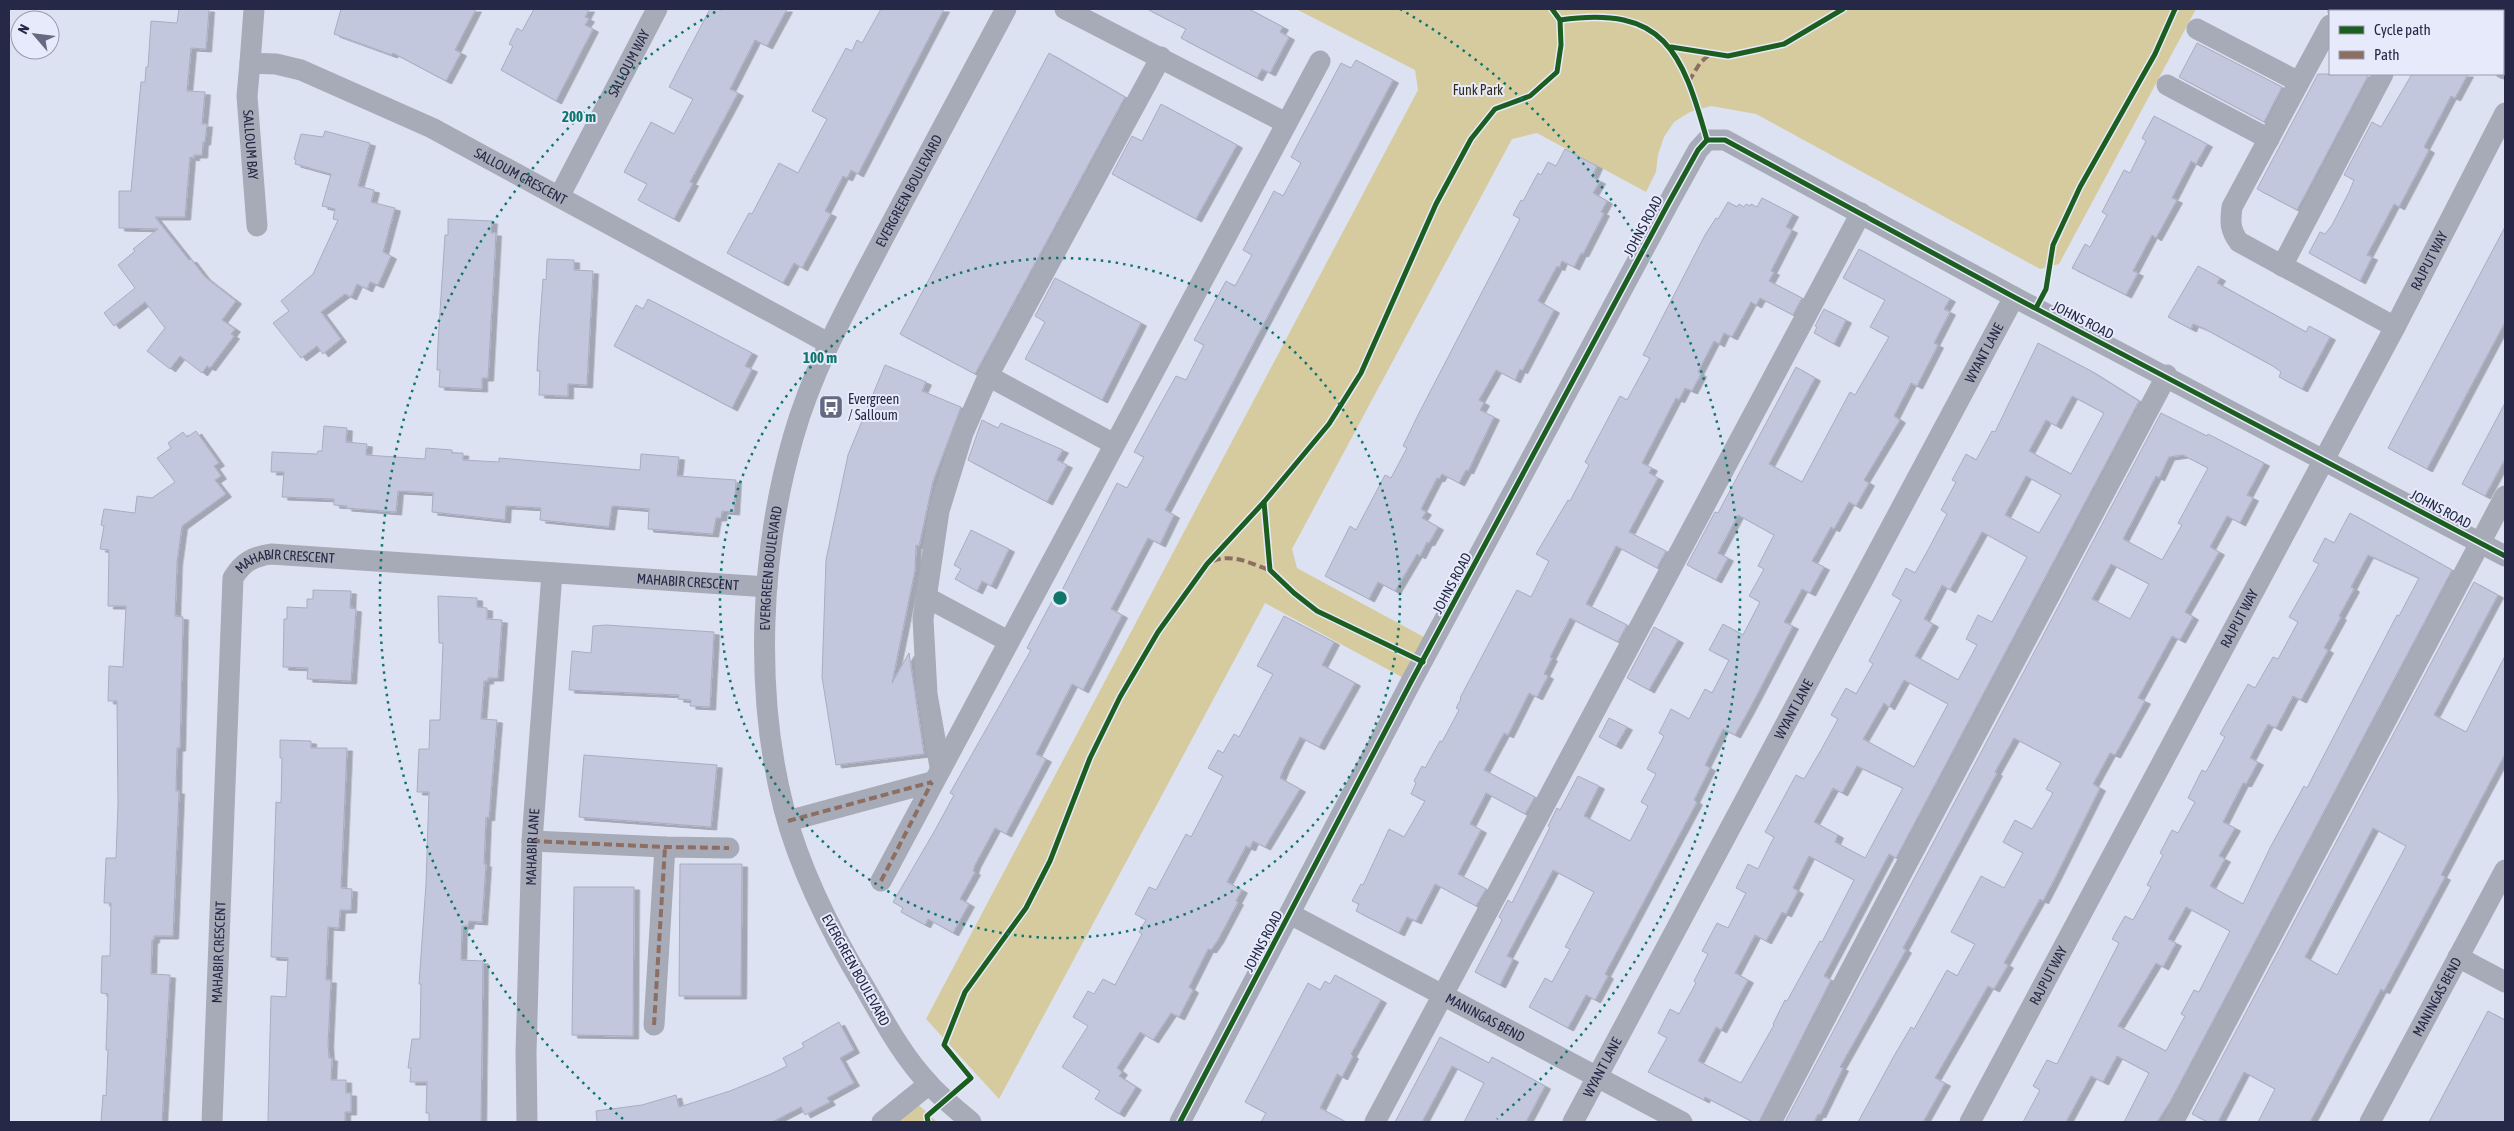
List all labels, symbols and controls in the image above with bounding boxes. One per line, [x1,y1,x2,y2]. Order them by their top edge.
north arrow [10,10,60,60]
legend [2329,10,2504,75]
text: N [15,21,33,36]
text: Cycle path [2374,21,2431,38]
street label: SALLOUM WAY [605,26,653,99]
text: Path [2374,46,2400,63]
park label: Funk Park [1453,82,1503,98]
text: 200 m [562,108,596,125]
street label: SALLOUM BAY [240,109,261,181]
street label: EVERGREEN BOULEVARD [872,132,945,250]
street label: SALLOUM CRESCENT [472,145,570,208]
street label: JOHNS ROAD [1620,193,1666,259]
street label: RAJPUT WAY [2407,228,2451,293]
street label: JOHNS ROAD [2050,298,2116,342]
street label: WYANT LANE [1962,320,2007,386]
text: 100 m [803,349,837,366]
place label: Evergreen / Salloum [848,391,899,423]
bus stop icon: Evergreen / Salloum [818,394,844,420]
street label: JOHNS ROAD [2408,486,2474,532]
street label: EVERGREEN BOULEVARD [757,505,785,631]
street label: MAHABIR CRESCENT [232,546,335,576]
street label: JOHNS ROAD [1429,550,1475,616]
street label: MAHABIR CRESCENT [636,570,739,593]
street label: RAJPUT WAY [2217,586,2262,650]
centre of rings [1051,589,1069,607]
street label: WYANT LANE [1771,677,1816,742]
street label: MAHABIR LANE [523,808,542,886]
street label: MAHABIR CRESCENT [209,901,229,1004]
street label: JOHNS ROAD [1240,908,1286,974]
street label: EVERGREEN BOULEVARD [819,911,893,1029]
street label: RAJPUT WAY [2026,943,2071,1008]
street label: MANINGAS BEND [2409,954,2465,1039]
street label: MANINGAS BEND [1443,990,1528,1045]
street label: WYANT LANE [1580,1035,1625,1100]

